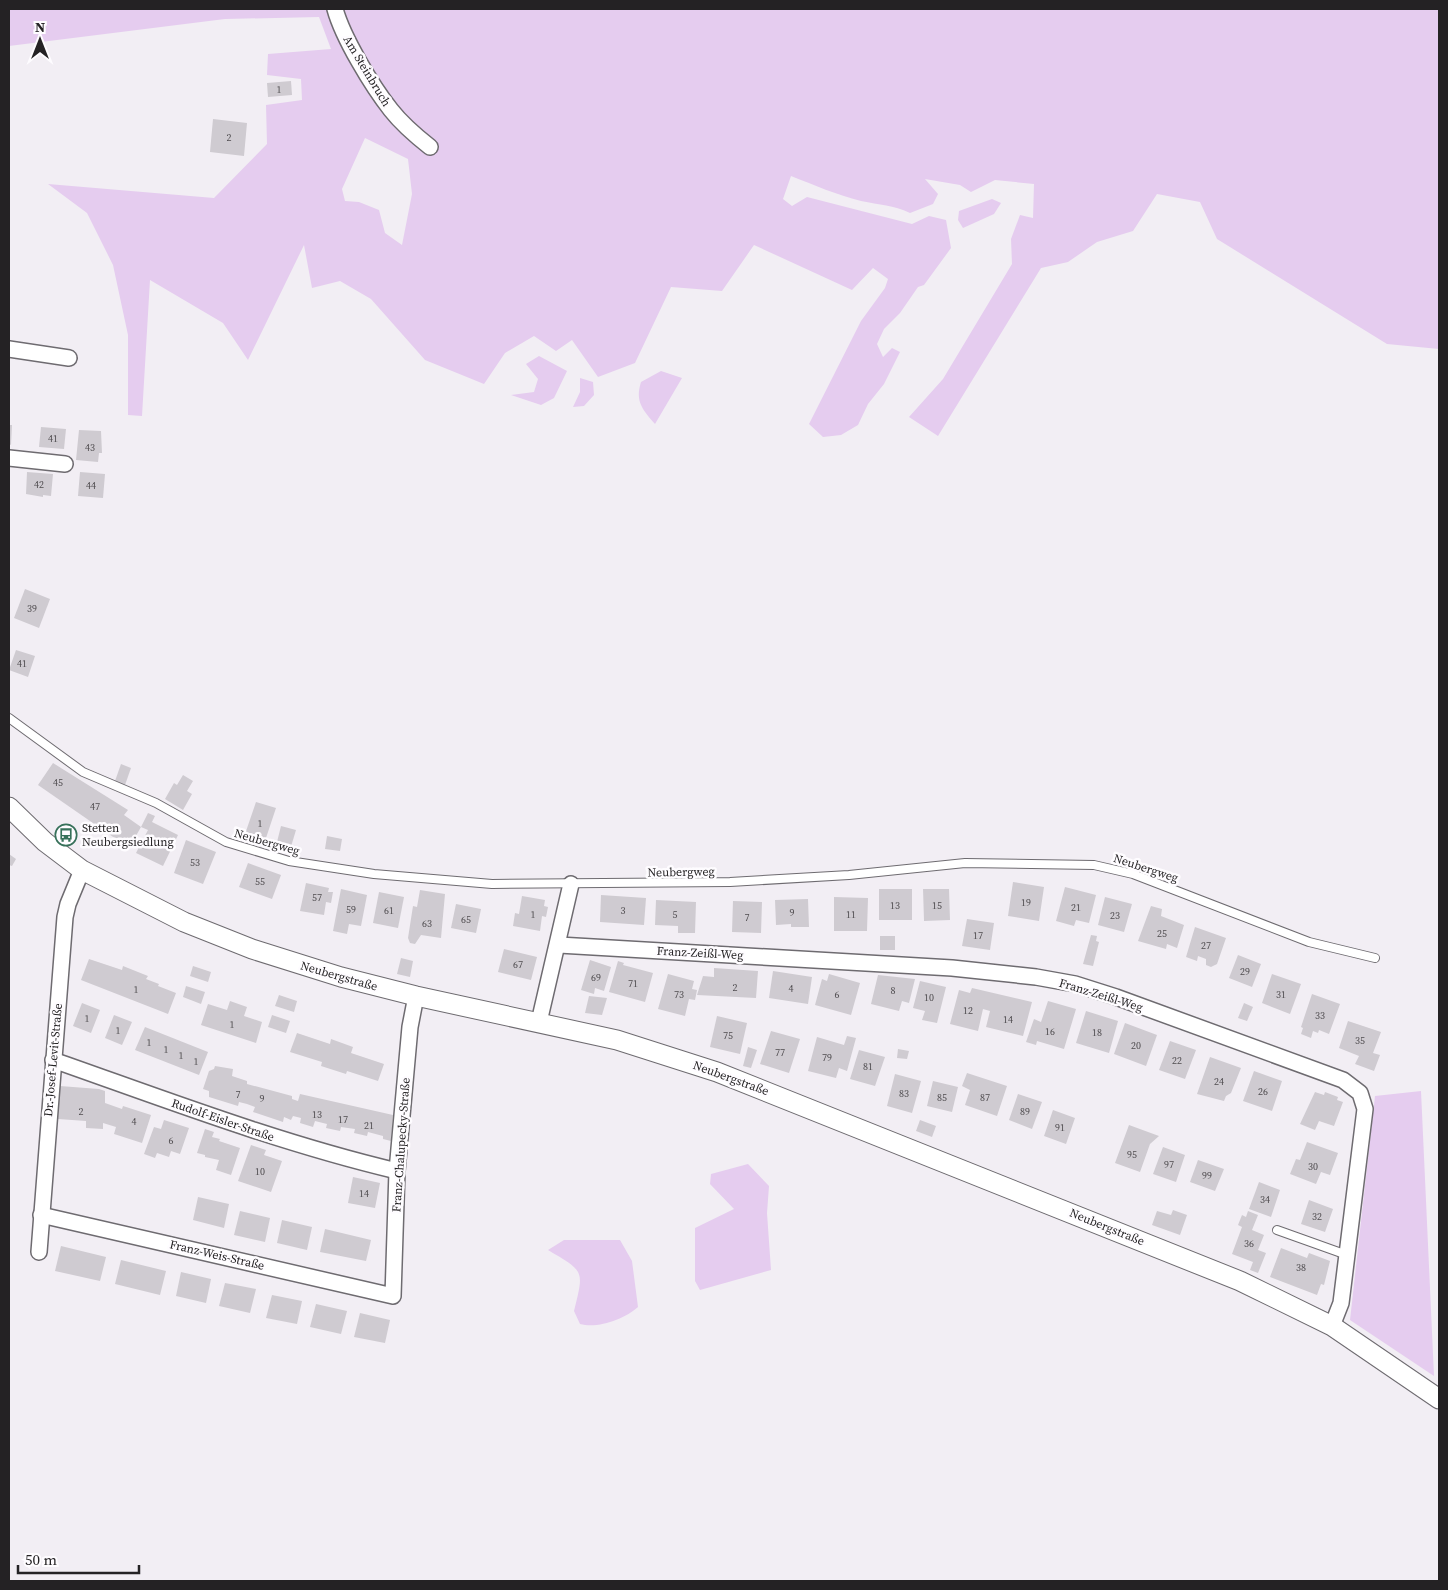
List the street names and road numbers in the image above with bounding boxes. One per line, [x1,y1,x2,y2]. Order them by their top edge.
street label: Am Steinbruch [339,32,395,110]
street label: Neubergweg [232,825,302,859]
street label: Neubergweg [1112,850,1180,886]
street label: Neubergweg [647,863,715,881]
street label: Franz-Zeißl-Weg [656,943,744,963]
street label: Neubergstraße [299,957,379,995]
street label: Franz-Zeißl-Weg [1057,975,1145,1015]
street label: Dr.-Josef-Levit-Straße [40,1003,66,1117]
street label: Neubergstraße [691,1057,771,1099]
street label: Franz-Chalupecky-Straße [388,1077,414,1213]
street label: Rudolf-Eisler-Straße [169,1095,277,1145]
street label: Neubergstraße [1067,1205,1147,1249]
street label: Franz-Weis-Straße [168,1236,266,1274]

